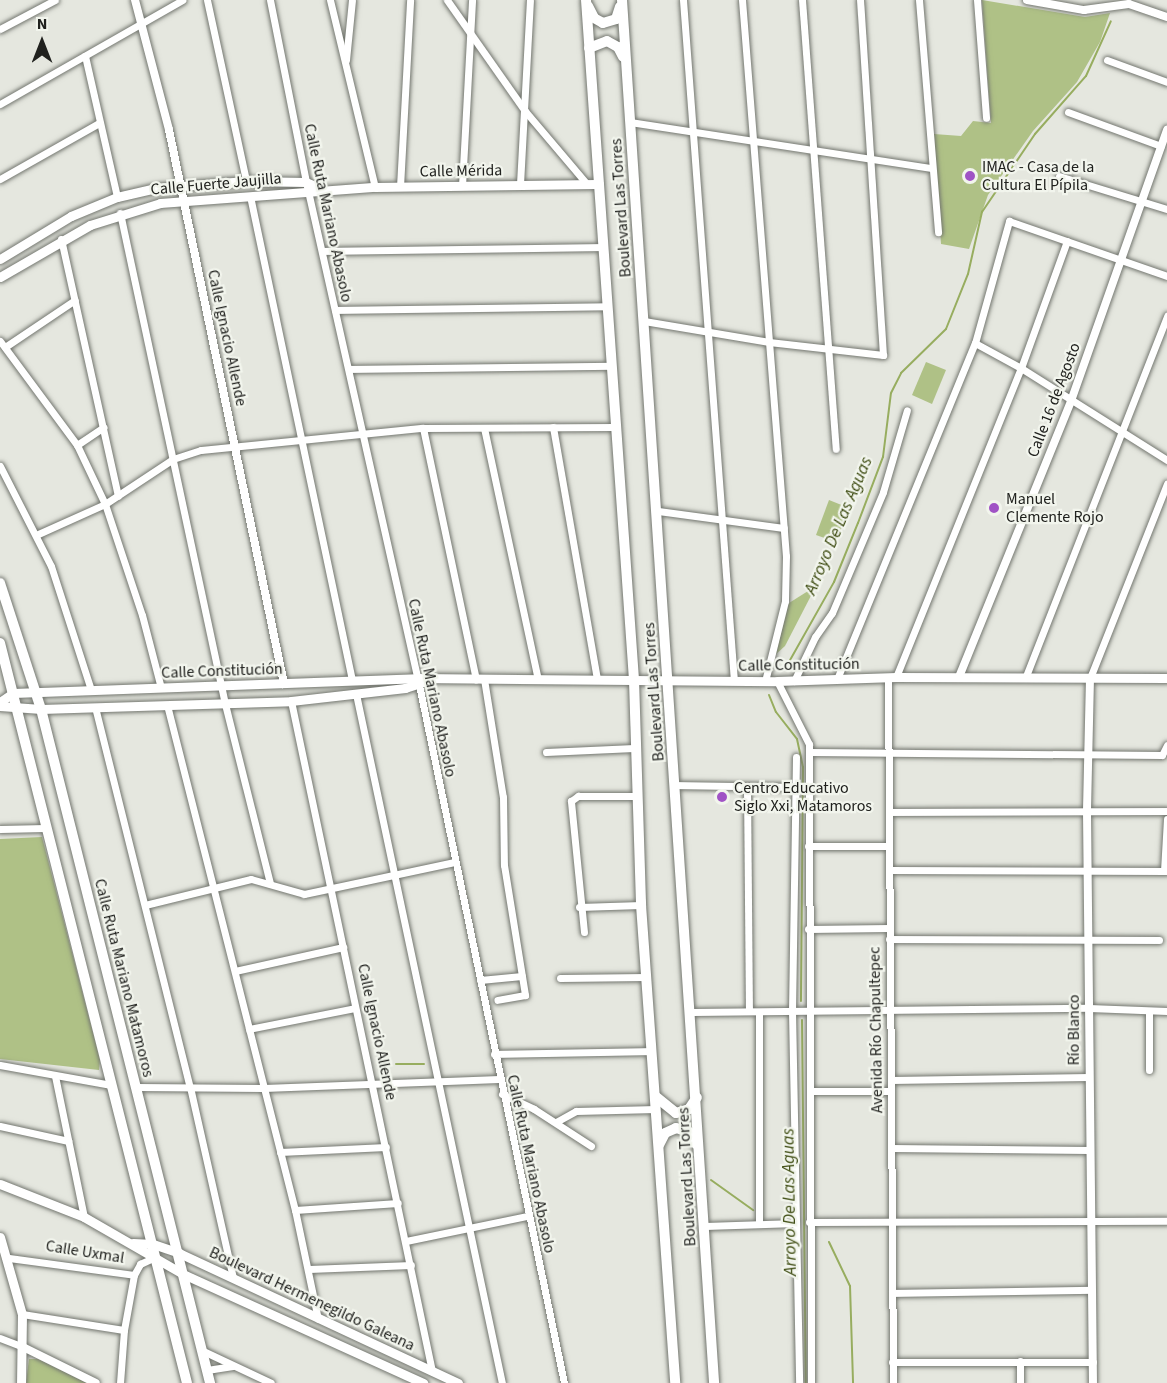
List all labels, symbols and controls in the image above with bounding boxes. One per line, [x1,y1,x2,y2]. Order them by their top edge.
north arrow [12,12,72,72]
text: N [37,13,47,35]
street label: Calle Ruta Mariano Abasolo [300,122,356,304]
street label: Boulevard Las Torres [607,138,635,278]
place label: IMAC - Casa de la Cultura El Pípila [982,157,1094,195]
street label: Calle Mérida [420,161,502,181]
street label: Calle Fuerte Jaujilla [150,169,282,199]
marker: IMAC - Casa de la Cultura El Pípila [963,169,977,183]
street label: Calle Ignacio Allende [203,268,251,408]
street label: Calle 16 de Agosto [1023,340,1085,460]
water label: Arroyo De Las Aguas [800,454,878,598]
place label: Manuel Clemente Rojo [1006,489,1104,527]
marker: Manuel Clemente Rojo [987,501,1001,515]
street label: Calle Ruta Mariano Abasolo [404,597,460,779]
street label: Boulevard Las Torres [640,622,668,762]
street label: Calle Constitución [738,654,860,676]
street label: Calle Constitución [161,659,283,683]
place label: Centro Educativo Siglo Xxi, Matamoros [734,778,872,816]
marker: Centro Educativo Siglo Xxi, Matamoros [715,790,729,804]
street label: Calle Ruta Mariano Matamoros [90,877,158,1079]
street label: Avenida Río Chapultepec [865,947,887,1113]
street label: Calle Ignacio Allende [353,962,401,1102]
street label: Río Blanco [1064,995,1084,1065]
street label: Calle Ruta Mariano Abasolo [503,1073,559,1255]
street label: Boulevard Las Torres [674,1107,700,1247]
water label: Arroyo De Las Aguas [778,1128,802,1276]
street label: Calle Uxmal [44,1236,126,1268]
street label: Boulevard Hermenegildo Galeana [206,1243,418,1355]

